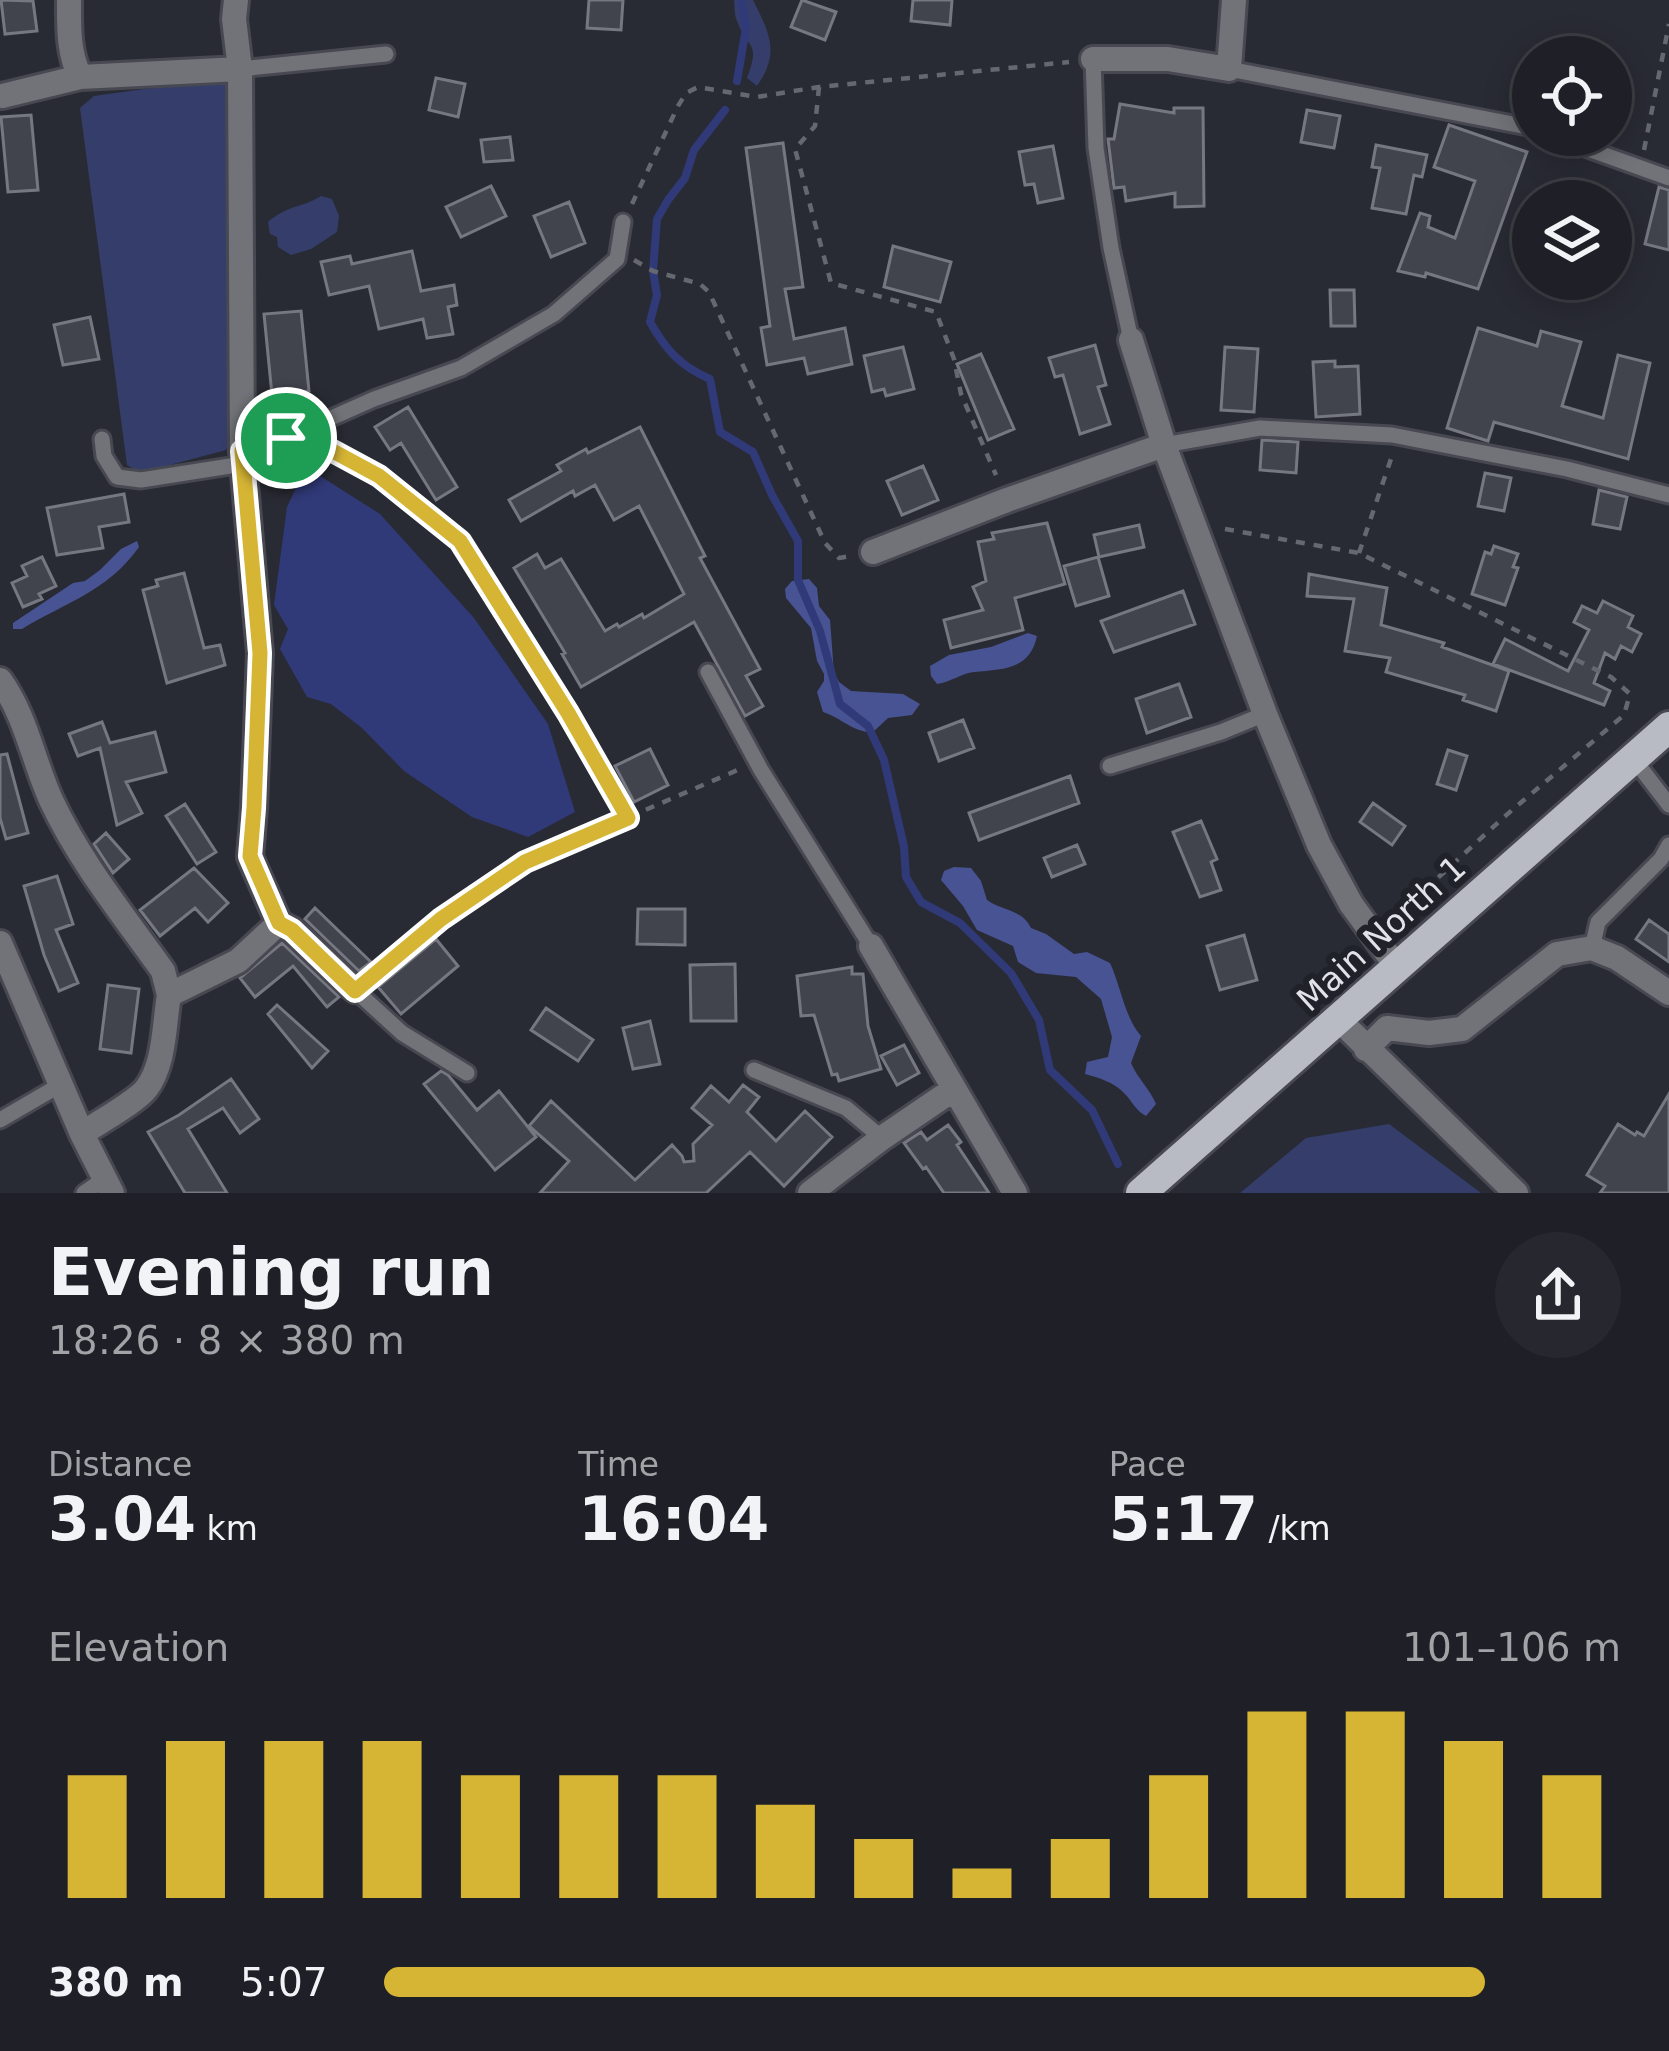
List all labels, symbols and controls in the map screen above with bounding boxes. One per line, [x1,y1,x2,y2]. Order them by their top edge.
map controls [1512,36,1632,300]
button: locate [1512,36,1632,156]
button: layers [1512,180,1632,300]
pin [235,387,337,489]
icon: arrive [253,405,319,471]
street label: Main North 1 [1289,848,1474,1019]
button: share [1495,1232,1621,1358]
text: Evening run [48,1234,494,1311]
text: 18:26 · 8 × 380 m [48,1318,405,1363]
text: Distance [48,1445,192,1484]
text: Time [578,1445,659,1484]
text: Pace [1109,1445,1186,1484]
text: 3.04 [48,1484,196,1554]
text: 16:04 [578,1484,769,1554]
text: 5:17 [1109,1484,1258,1554]
text: km [196,1509,258,1548]
text: /km [1258,1509,1331,1548]
text: Elevation [48,1625,229,1670]
text: 101–106 m [1402,1625,1621,1670]
text: 380 m [48,1960,184,2005]
text: 5:07 [240,1960,328,2005]

